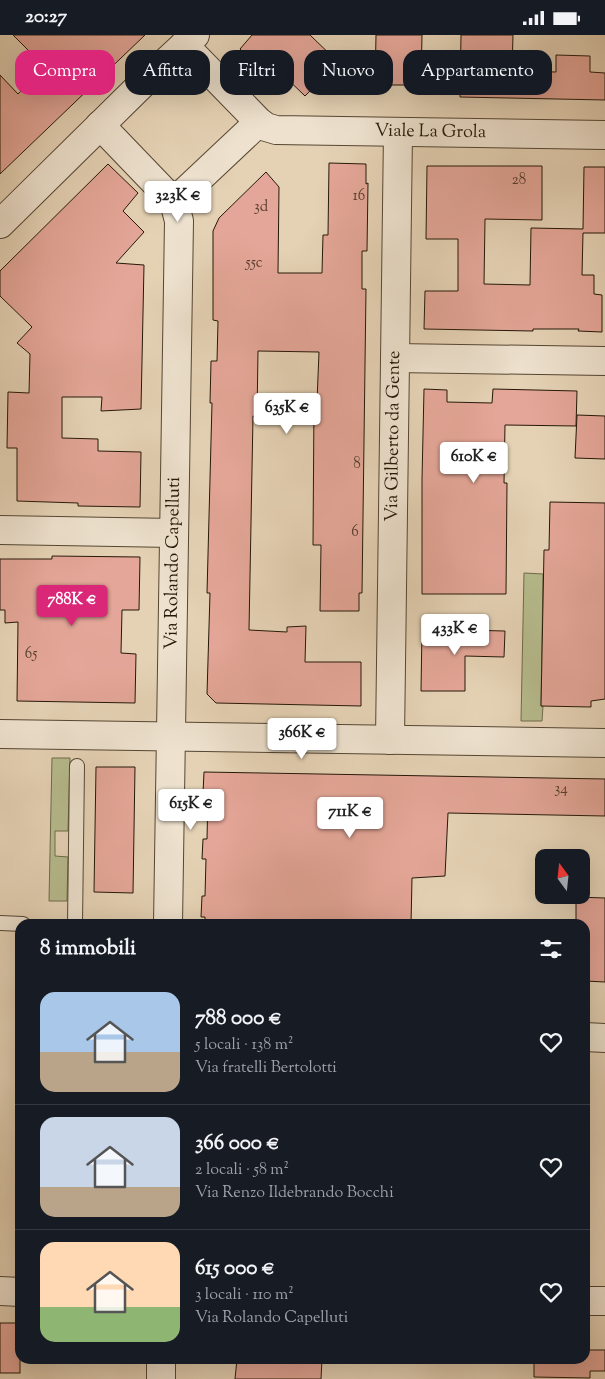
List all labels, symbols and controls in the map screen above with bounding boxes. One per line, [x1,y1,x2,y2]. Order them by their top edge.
text: 20:27 [25,4,67,31]
chip: Compra [15,50,115,95]
chip: Affitta [125,50,210,95]
chip: Filtri [220,50,294,95]
chip: Nuovo [304,50,393,95]
chip: Appartamento [403,50,552,95]
street label: Viale La Grola [374,119,486,146]
house number: 28 [512,170,526,191]
pin: 323K € [137,181,219,223]
text: 323K € [155,185,201,208]
house number: 16 [353,186,365,207]
house number: 3d [254,197,269,218]
house number: 55c [244,253,263,274]
street label: Via Gilberto da Gente [380,350,408,522]
pin: 635K € [246,393,328,435]
text: 635K € [265,397,309,420]
pin: 610K € [433,441,515,484]
text: 610K € [451,446,497,469]
house number: 8 [353,454,361,475]
street label: Via Rolando Capelluti [159,477,188,650]
house number: 6 [351,522,359,543]
pin: 788K € [31,585,113,627]
text: 788K € [48,589,96,612]
pin: 433K € [414,613,496,656]
text: 433K € [432,618,478,641]
house number: 65 [25,644,37,665]
pin: 366K € [261,717,343,760]
text: 366K € [278,722,326,745]
house number: 34 [554,779,568,800]
pin: 615K € [150,789,232,831]
text: 615K € [169,793,213,816]
pin: 711K € [309,797,391,839]
text: 711K € [328,801,372,824]
north arrow [535,849,590,904]
map controls [535,849,590,904]
text: 8 immobili [40,934,136,964]
icon: filters [537,935,565,963]
text: 788 000 € [195,1004,282,1034]
icon: home [80,1012,140,1072]
icon: heart [537,1028,565,1056]
text: 5 locali · 138 m² [195,1034,293,1057]
text: Via fratelli Bertolotti [195,1057,337,1080]
text: 366 000 € [195,1129,279,1159]
icon: home [80,1137,140,1197]
icon: heart [537,1153,565,1181]
text: 2 locali · 58 m² [195,1159,289,1182]
text: Via Renzo Ildebrando Bocchi [195,1182,394,1205]
text: 615 000 € [195,1254,275,1284]
icon: home [80,1262,140,1322]
icon: heart [537,1278,565,1306]
text: 3 locali · 110 m² [195,1284,294,1307]
text: Via Rolando Capelluti [195,1307,348,1330]

